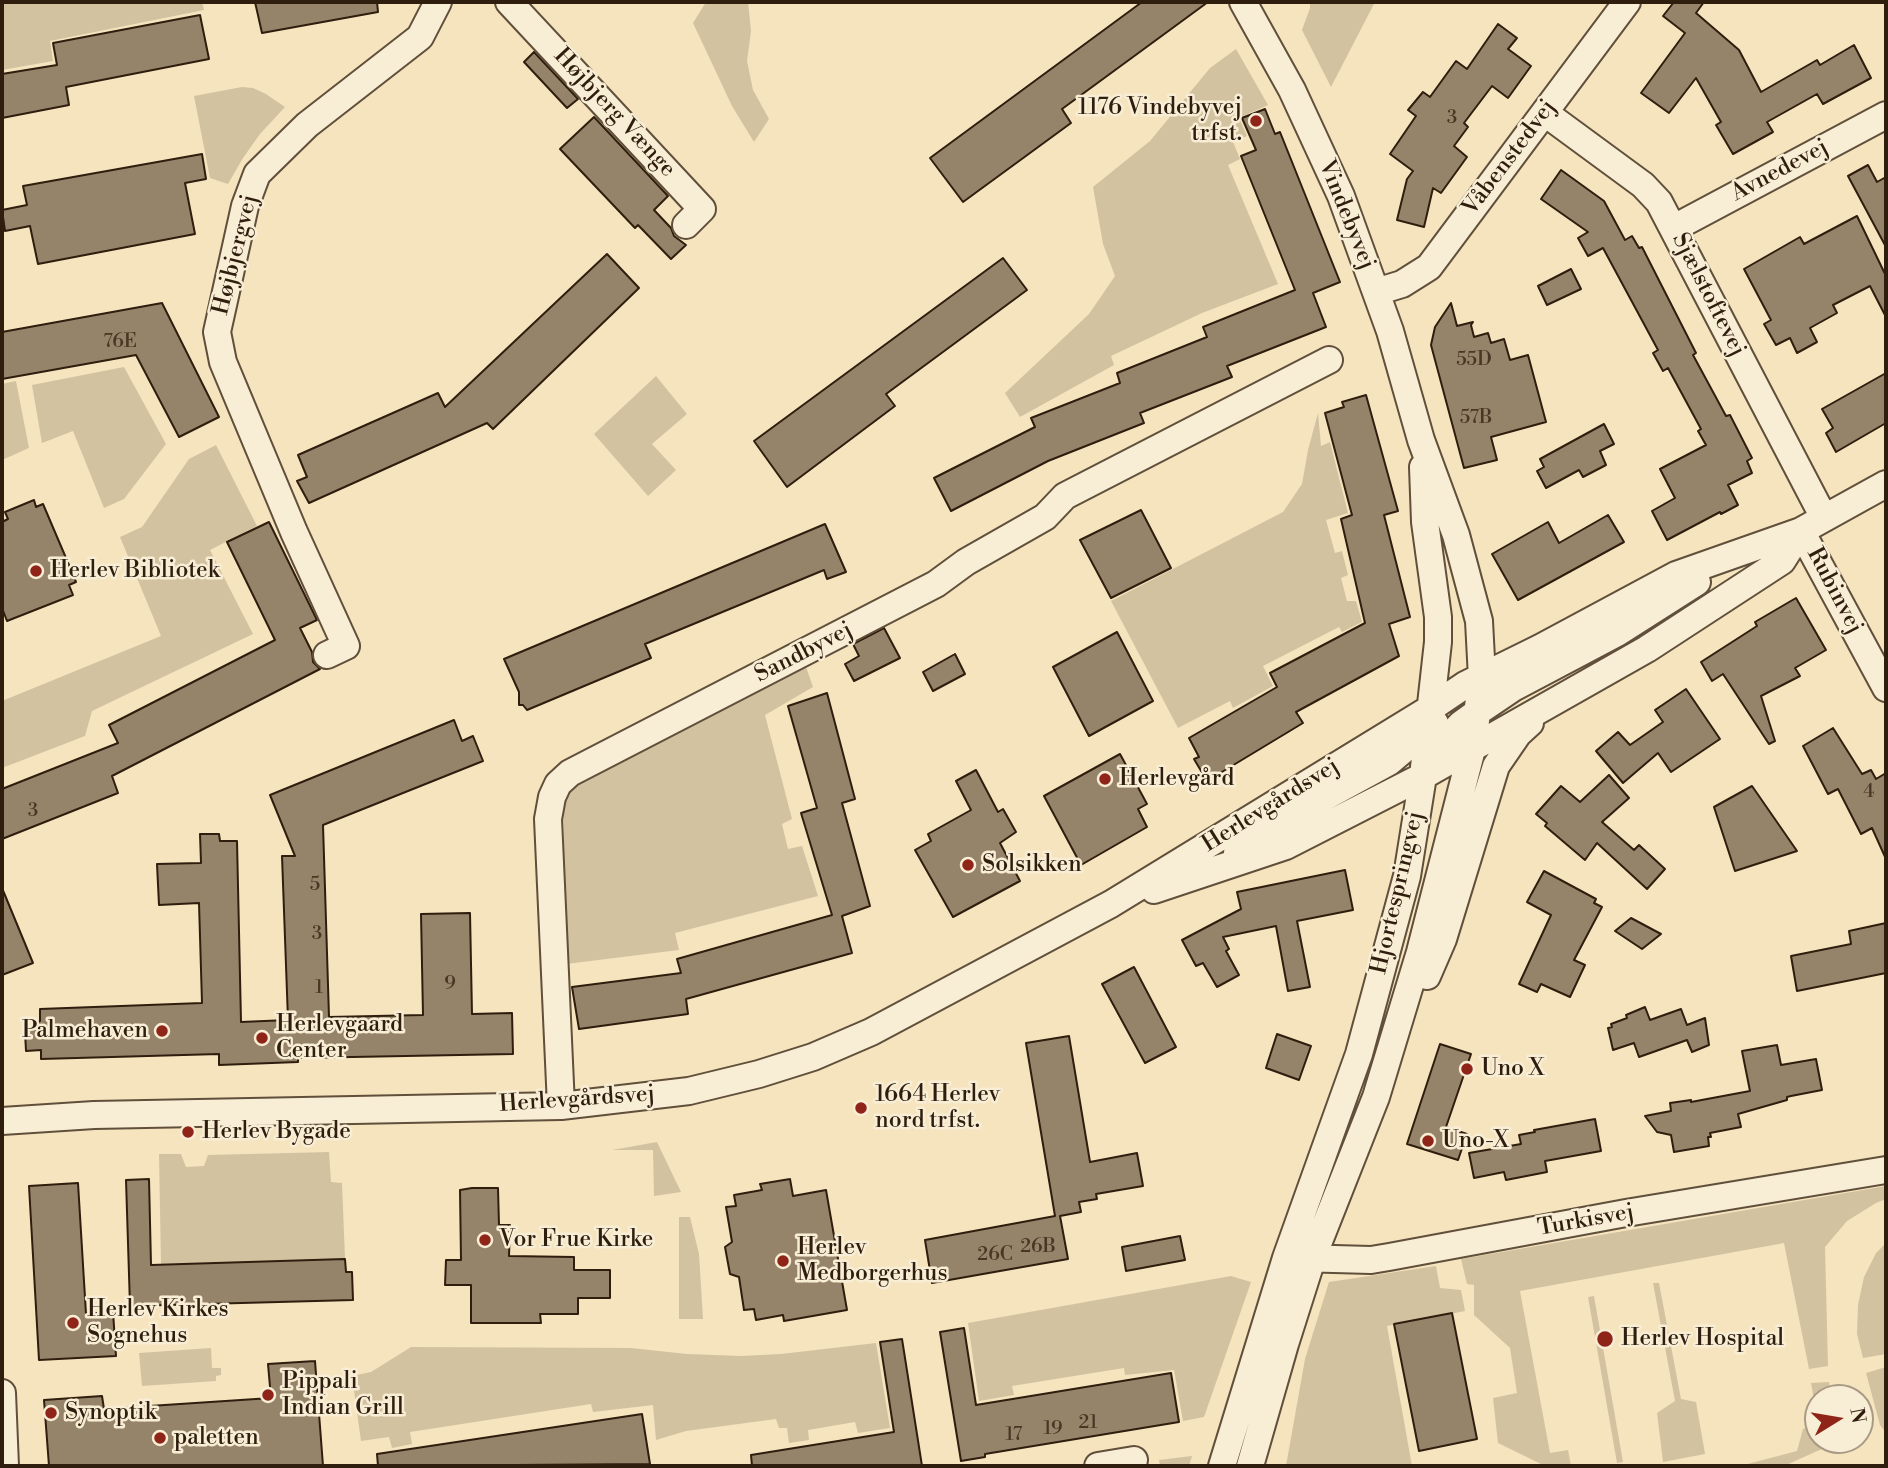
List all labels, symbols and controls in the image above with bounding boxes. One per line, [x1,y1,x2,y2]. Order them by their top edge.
street label: Højbjerg Vænge [547,43,681,183]
place label: 1176 Vindebyvej trfst. [1078,94,1242,148]
street label: Våbenstedvej [1457,95,1563,221]
house number: 3 [1447,107,1457,129]
marker: 1176 Vindebyvej trfst. [1248,113,1264,129]
street label: Avnedevej [1727,134,1833,208]
street label: Vindebyvej [1312,156,1380,274]
street label: Højbjergvej [208,192,264,318]
street label: Sjælstoftevej [1665,229,1751,361]
house number: 76E [103,331,137,353]
house number: 55D [1456,349,1492,371]
house number: 57B [1460,407,1492,429]
street label: Rubinvej [1800,543,1868,639]
place label: Herlev Bibliotek [50,557,220,585]
marker: Herlev Bibliotek [28,563,44,579]
street label: Sandbyvej [751,617,857,689]
street label: Herlevgårdsvej [1197,753,1345,859]
place label: Herlevgård [1119,765,1234,793]
marker: Herlevgård [1097,771,1113,787]
house number: 4 [1863,781,1875,803]
house number: 3 [28,800,38,822]
street label: Hjortespringvej [1366,809,1430,977]
place label: Solsikken [982,851,1082,879]
marker: Solsikken [960,857,976,873]
house number: 5 [310,874,320,896]
house number: 3 [312,923,322,945]
house number: 9 [444,973,456,995]
house number: 1 [315,977,323,999]
place label: Herlevgaard Center [276,1011,403,1065]
place label: Palmehaven [22,1017,148,1045]
marker: Palmehaven [154,1023,170,1039]
marker: Herlevgaard Center [254,1030,270,1046]
place label: Uno X [1481,1055,1544,1083]
marker: Uno X [1459,1061,1475,1077]
street label: Herlevgårdsvej [498,1081,656,1119]
place label: 1664 Herlev nord trfst. [875,1081,1000,1135]
marker: 1664 Herlev nord trfst. [853,1100,869,1116]
place label: Herlev Bygade [202,1118,351,1146]
marker: Herlev Bygade [180,1124,196,1140]
place label: Uno-X [1442,1127,1509,1155]
marker: Uno-X [1420,1133,1436,1149]
street label: Turkisvej [1536,1199,1636,1243]
place label: Vor Frue Kirke [499,1226,653,1254]
marker: Vor Frue Kirke [477,1232,493,1248]
place label: Herlev Medborgerhus [797,1234,948,1288]
house number: 26B [1020,1236,1056,1258]
house number: 26C [977,1244,1013,1266]
marker: Herlev Medborgerhus [775,1253,791,1269]
place label: Herlev Kirkes Sognehus [87,1296,229,1350]
marker: Herlev Kirkes Sognehus [65,1315,81,1331]
place label: Herlev Hospital [1621,1325,1784,1353]
marker: Herlev Hospital [1595,1329,1615,1349]
place label: Pippali Indian Grill [282,1368,404,1422]
north arrow [1804,1384,1874,1454]
marker: Pippali Indian Grill [260,1387,276,1403]
place label: Synoptik [65,1399,157,1427]
marker: Synoptik [43,1405,59,1421]
text: N [1844,1406,1871,1425]
house number: 21 [1078,1412,1098,1434]
house number: 19 [1043,1418,1063,1440]
place label: paletten [174,1424,259,1452]
house number: 17 [1006,1424,1022,1446]
marker: paletten [152,1430,168,1446]

